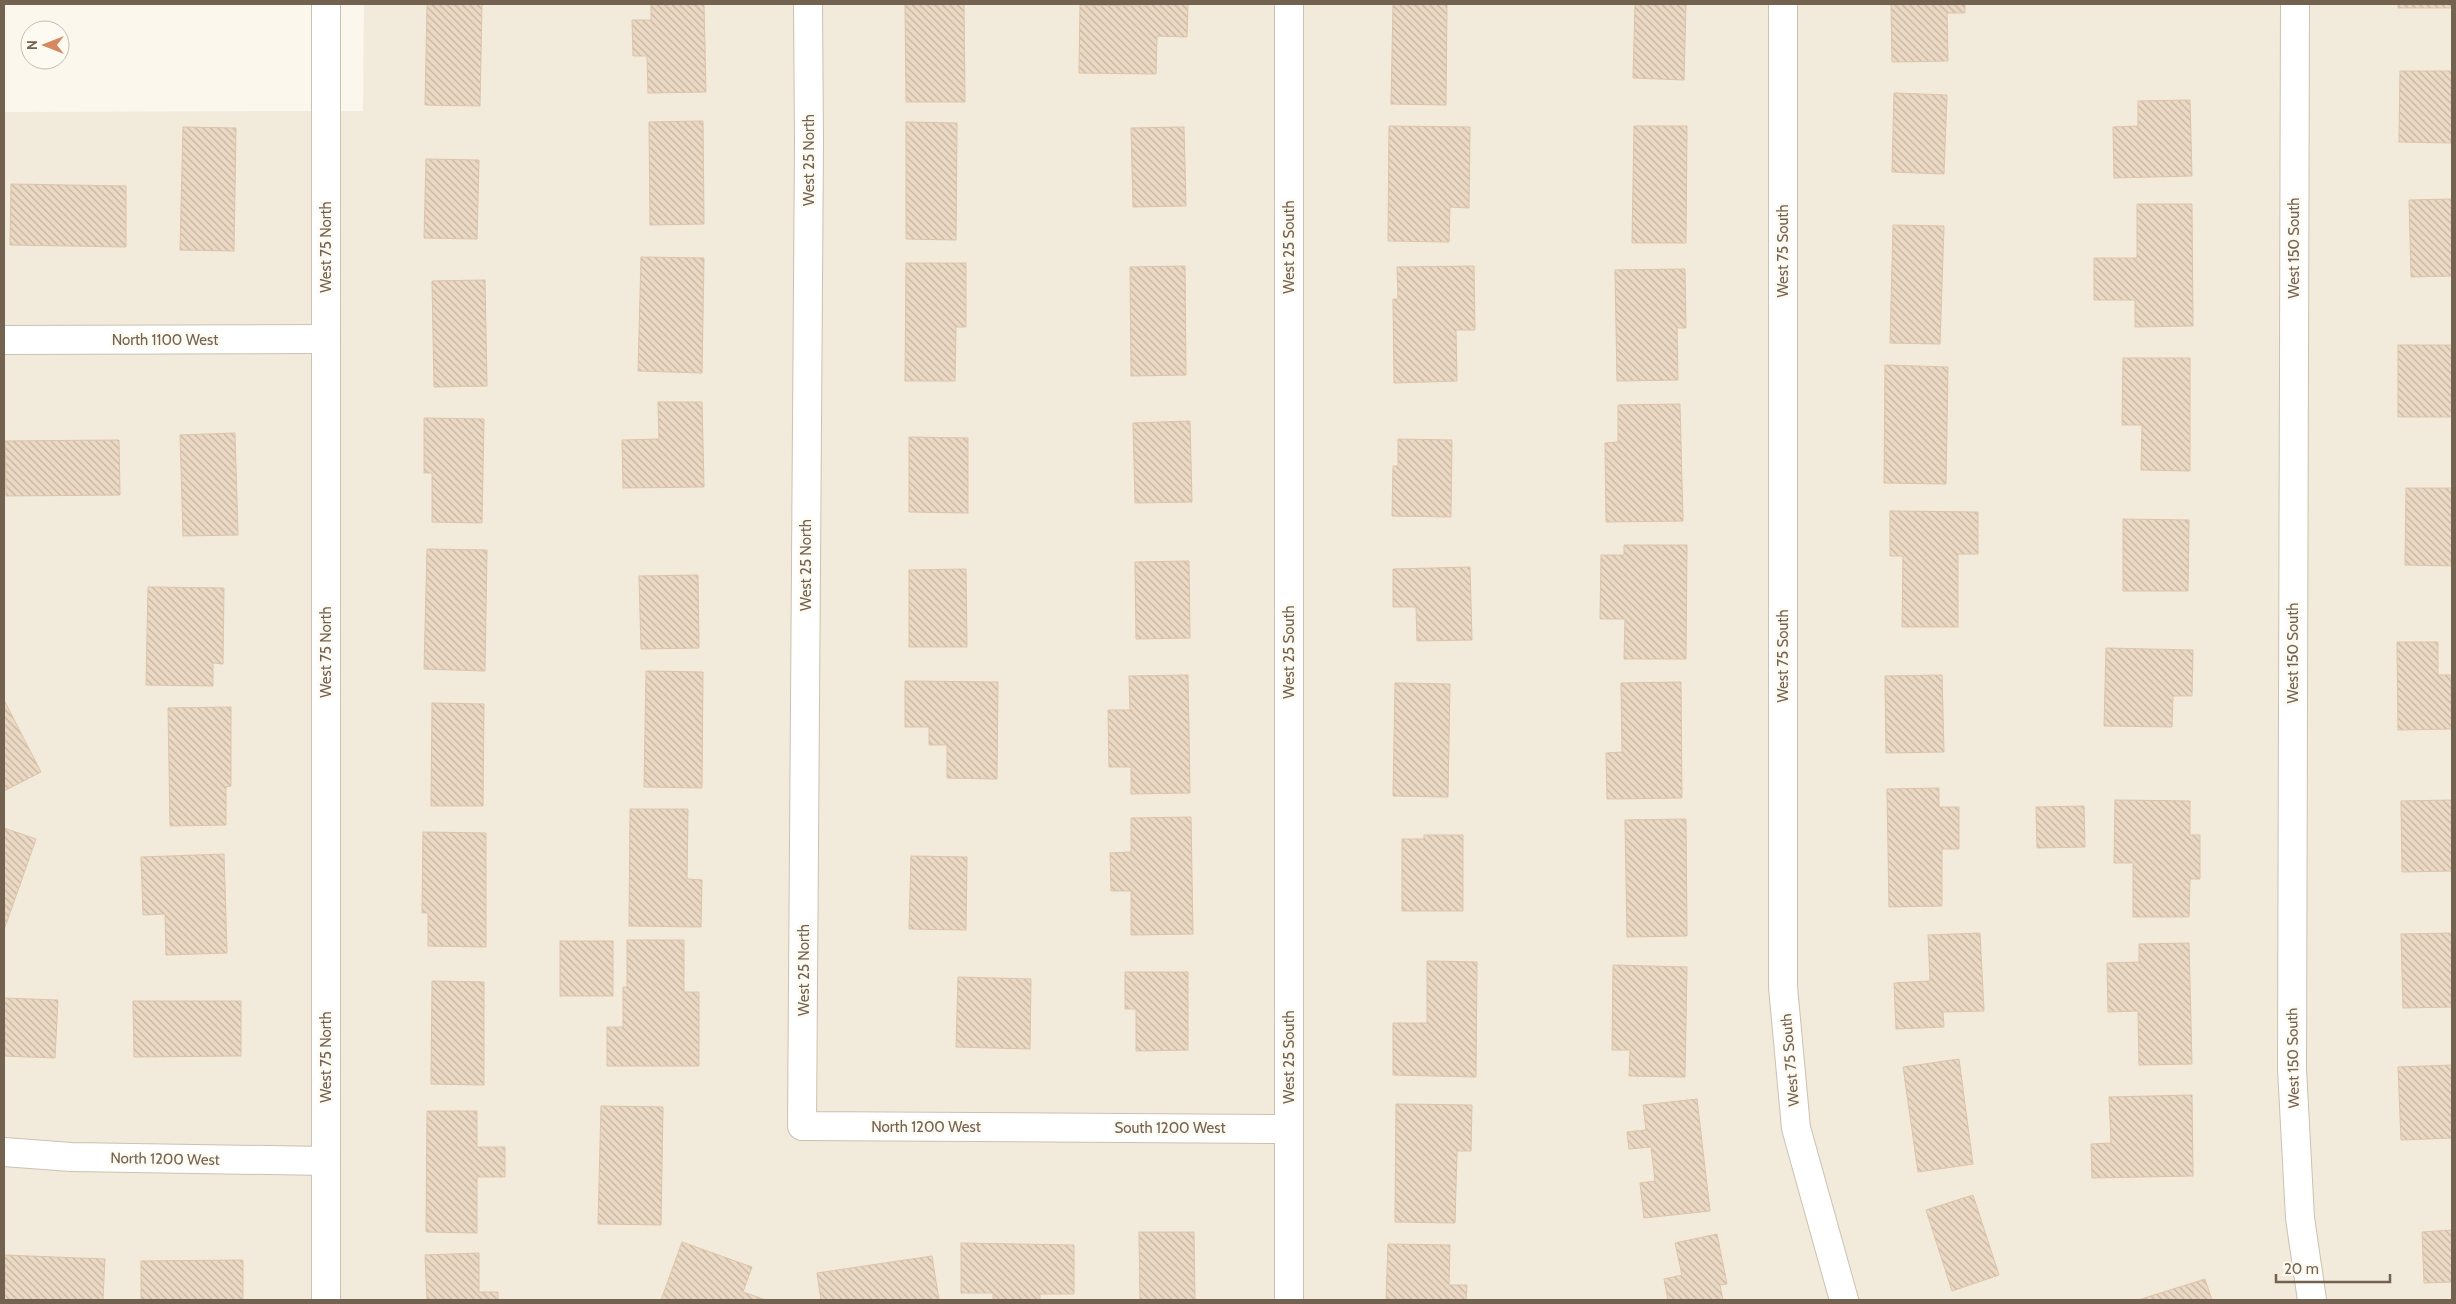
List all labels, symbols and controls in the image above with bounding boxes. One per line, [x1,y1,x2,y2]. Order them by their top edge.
north arrow [20,20,70,70]
text: N [23,40,41,50]
street label: West 25 North [800,114,818,206]
street label: West 150 South [2285,198,2303,298]
street label: West 25 South [1280,200,1298,294]
street label: West 75 North [317,201,335,293]
street label: West 75 South [1774,204,1792,298]
street label: North 1100 West [112,331,218,349]
street label: West 25 North [797,519,815,611]
street label: West 150 South [2284,603,2302,703]
street label: West 25 South [1280,605,1298,699]
street label: West 75 North [317,606,335,698]
street label: West 75 South [1774,609,1792,703]
street label: West 25 North [795,924,813,1016]
street label: West 150 South [2283,1007,2303,1109]
street label: West 25 South [1280,1010,1298,1104]
street label: West 75 North [317,1011,335,1103]
street label: West 75 South [1777,1013,1803,1107]
street label: North 1200 West [871,1118,981,1136]
street label: South 1200 West [1114,1119,1226,1137]
street label: North 1200 West [110,1149,220,1169]
scale bar [2276,1252,2390,1284]
text: 20 m [2284,1260,2319,1278]

